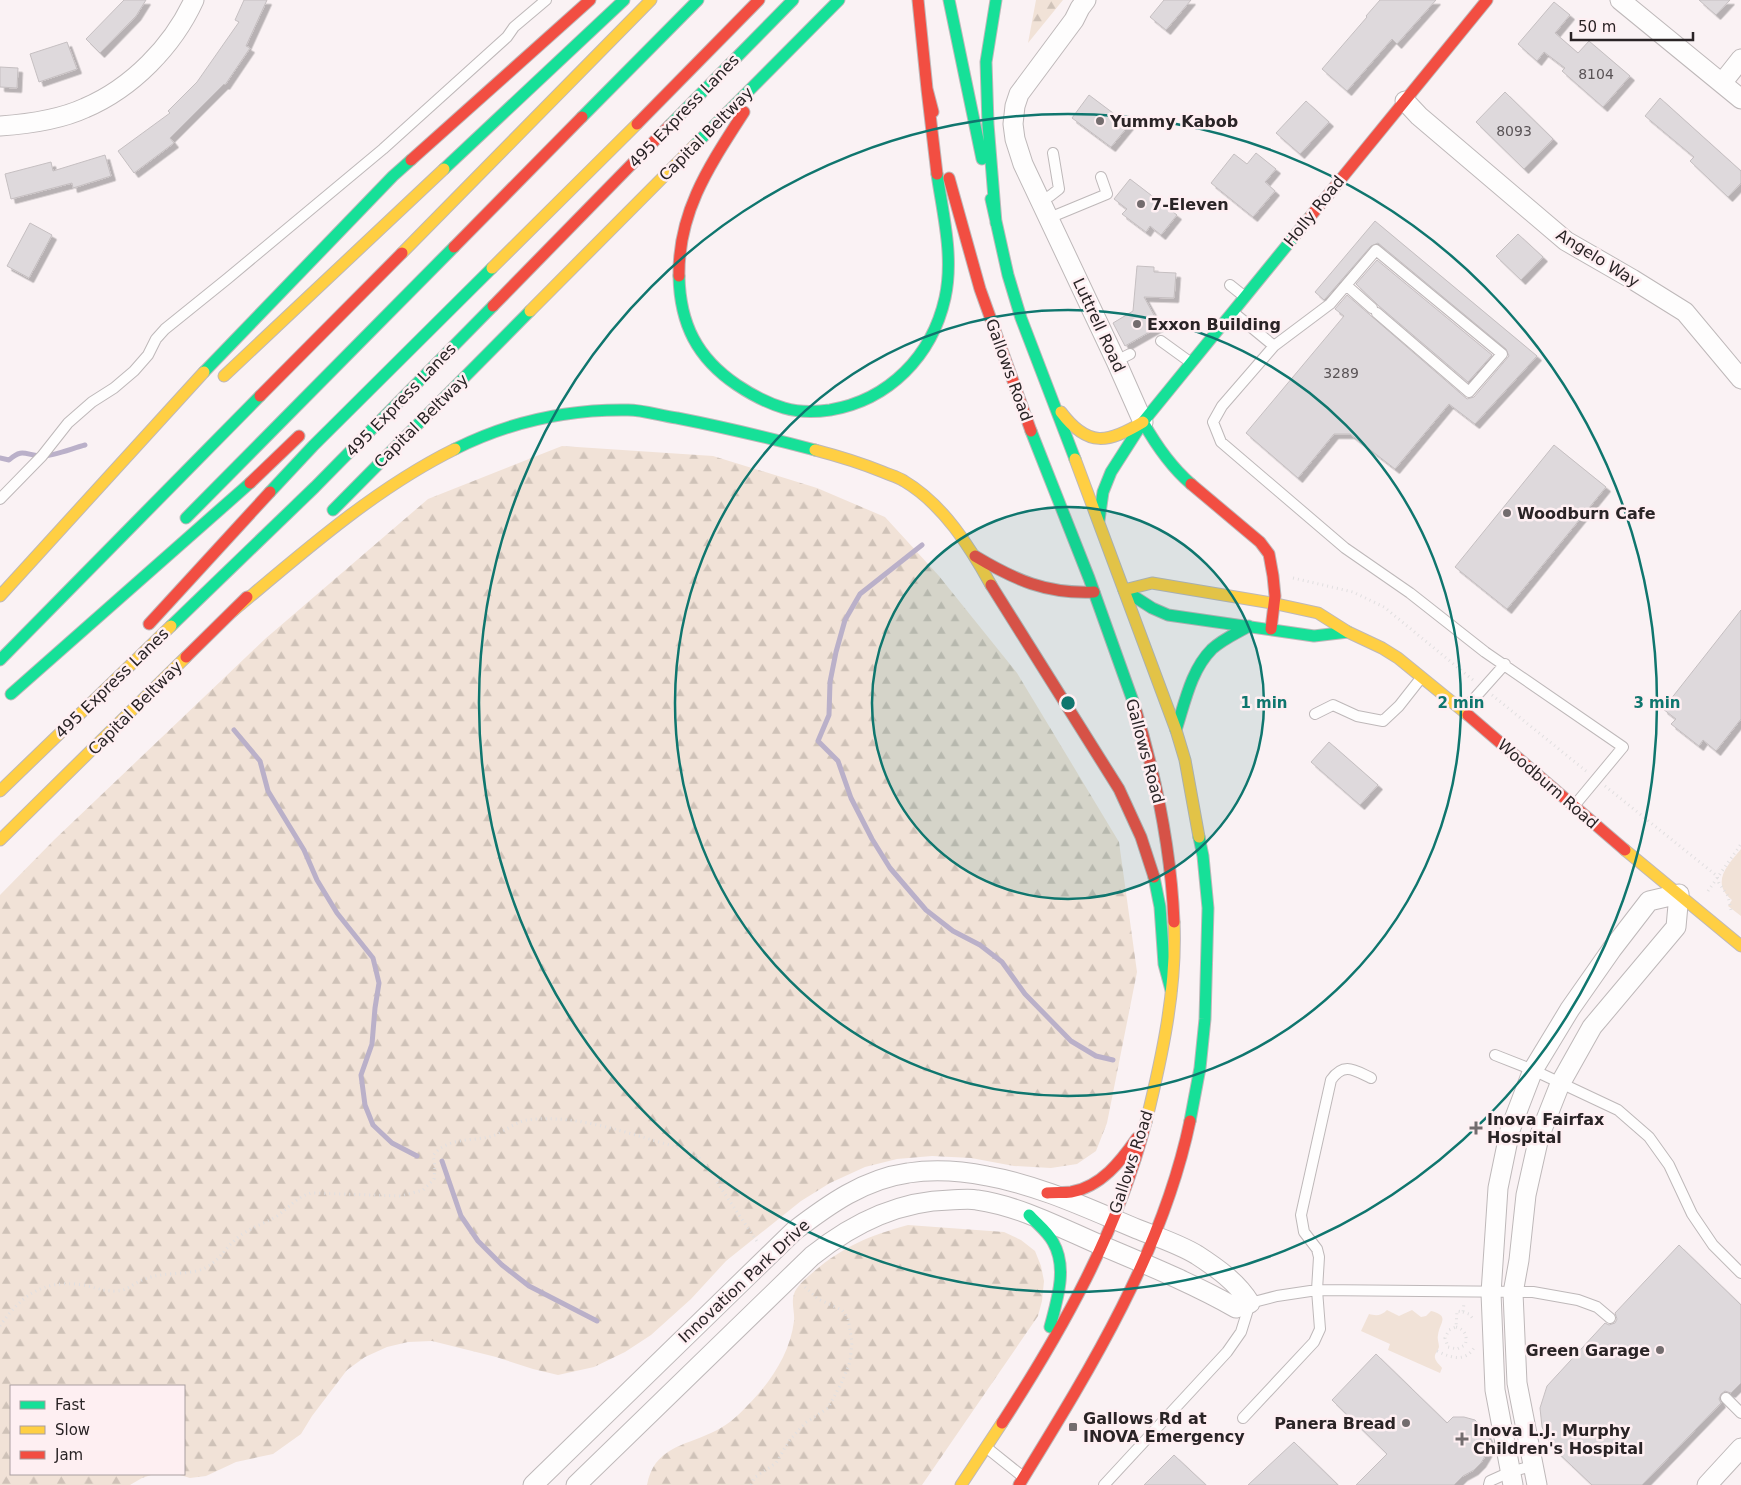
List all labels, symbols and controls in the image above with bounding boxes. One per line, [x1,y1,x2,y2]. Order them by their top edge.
scale bar [1571,10,1694,42]
text: 50 m [1578,18,1616,36]
street label: 495 Express Lanes [625,50,743,172]
house number: 8104 [1578,66,1614,82]
street label: Capital Beltway [655,83,757,185]
place label: Yummy Kabob [1109,112,1238,131]
marker: Yummy Kabob [1094,115,1106,127]
house number: 8093 [1496,123,1532,139]
street label: Holly Road [1280,172,1348,250]
place label: 7-Eleven [1151,195,1229,214]
marker: 7-Eleven [1135,198,1147,210]
street label: Angelo Way [1553,225,1643,291]
street label: Luttrell Road [1069,275,1129,375]
place label: Exxon Building [1147,315,1281,334]
street label: Gallows Road [982,316,1036,424]
marker: Exxon Building [1131,318,1143,330]
street label: 495 Express Lanes [342,339,460,461]
house number: 3289 [1323,365,1359,381]
street label: Capital Beltway [370,370,472,472]
place label: Woodburn Cafe [1517,504,1656,523]
marker: Woodburn Cafe [1501,507,1513,519]
street label: 495 Express Lanes [51,624,173,742]
street label: Capital Beltway [84,657,186,759]
centre of rings [1059,694,1077,712]
text: 1 min [1240,694,1288,712]
text: 2 min [1437,694,1485,712]
text: 3 min [1633,694,1681,712]
street label: Gallows Road [1122,697,1168,805]
street label: Woodburn Road [1494,735,1602,833]
street label: Gallows Road [1105,1108,1157,1216]
place label: Inova Fairfax Hospital [1487,1110,1605,1147]
marker: Inova Fairfax Hospital [1469,1121,1483,1135]
street label: Innovation Park Drive [675,1215,813,1347]
place label: Green Garage [1525,1341,1650,1360]
marker: Green Garage [1654,1344,1666,1356]
legend [10,1385,185,1475]
text: Fast [55,1396,85,1414]
place label: Gallows Rd at INOVA Emergency [1083,1409,1245,1446]
place label: Panera Bread [1274,1414,1396,1433]
marker: Panera Bread [1400,1417,1412,1429]
text: Slow [55,1421,90,1439]
marker: Gallows Rd at INOVA Emergency [1067,1421,1079,1433]
place label: Inova L.J. Murphy Children's Hospital [1473,1421,1643,1458]
marker: Inova L.J. Murphy Children's Hospital [1455,1432,1469,1446]
text: Jam [54,1446,83,1464]

